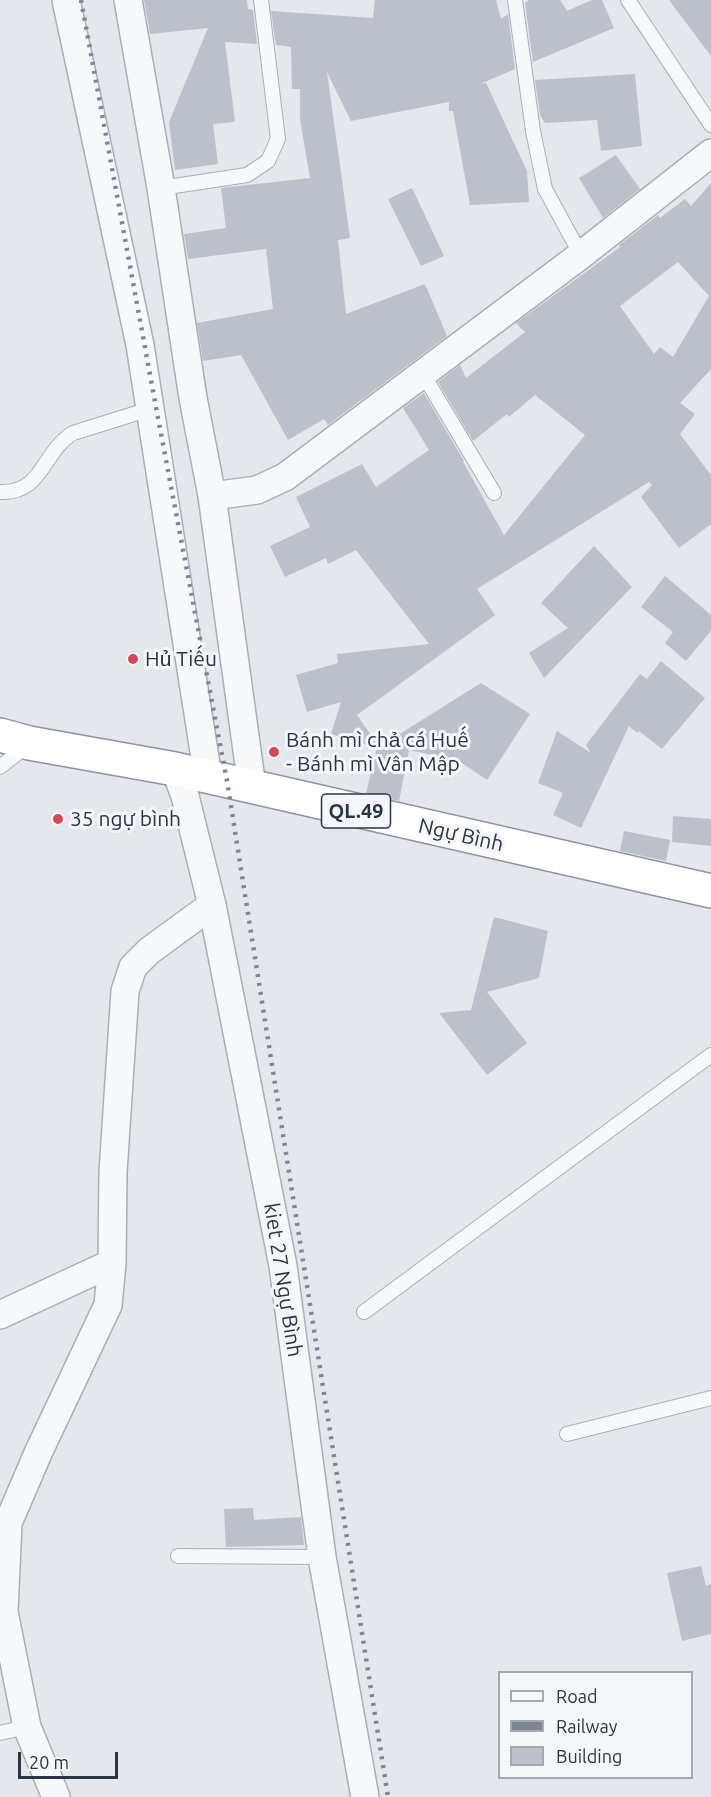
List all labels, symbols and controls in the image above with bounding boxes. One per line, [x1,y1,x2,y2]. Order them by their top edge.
place label: Hủ Tiếu [145,646,217,672]
marker: Hủ Tiếu [126,652,140,666]
place label: Bánh mì chả cá Huế - Bánh mì Vân Mập [286,727,469,777]
marker: Bánh mì chả cá Huế - Bánh mì Vân Mập [267,745,281,759]
road number: QL.49 [322,794,391,828]
place label: 35 ngự bình [70,806,181,832]
marker: 35 ngự bình [51,812,65,826]
street label: Ngự Bình [416,813,506,857]
street label: kiet 27 Ngự Bình [258,1201,308,1359]
legend [498,1671,693,1779]
text: Road [556,1686,598,1706]
text: Railway [556,1716,617,1736]
scale bar [21,1740,122,1778]
text: Building [556,1746,622,1766]
text: 20 m [29,1752,69,1772]

